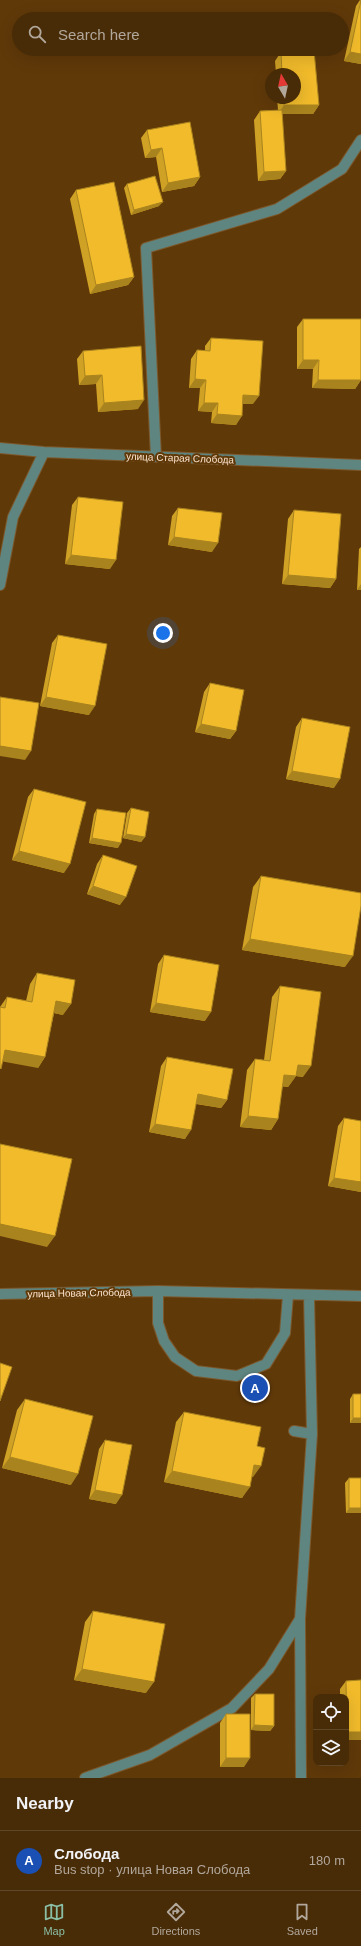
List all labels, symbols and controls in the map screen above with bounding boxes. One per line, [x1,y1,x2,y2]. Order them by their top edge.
search box [12,12,349,56]
icon: search [26,23,48,45]
text: Search here [58,26,140,43]
north arrow [265,68,301,104]
street label: улица Старая Слобода [126,451,235,465]
your location [153,623,173,643]
street label: улица Новая Слобода [27,1287,131,1299]
pin: A [242,1373,268,1403]
map controls [313,1694,349,1766]
button: locate [313,1694,349,1730]
button: layers [313,1730,349,1766]
text: Nearby [16,1794,74,1813]
text: Слобода [54,1845,119,1862]
text: A [24,1853,34,1868]
text: 180 m [309,1853,345,1868]
text: Bus stop · улица Новая Слобода [54,1862,250,1877]
tab: Map [43,1901,65,1937]
tab: Directions [151,1901,200,1937]
tab: Saved [287,1901,318,1937]

